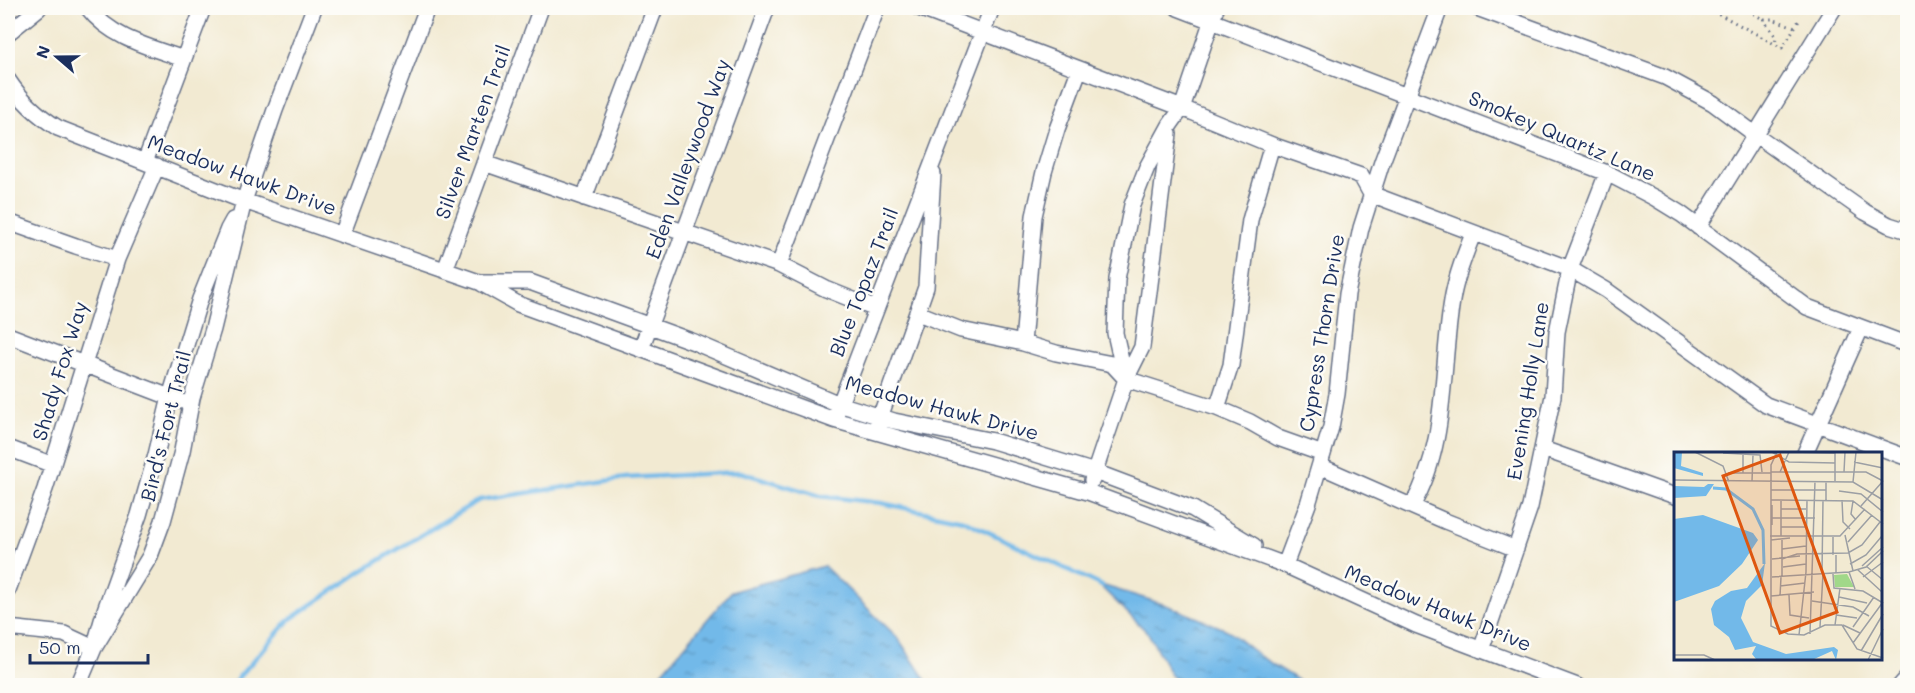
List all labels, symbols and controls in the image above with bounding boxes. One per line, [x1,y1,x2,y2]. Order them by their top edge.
north arrow [27,27,87,87]
street label: Silver Marten Trail [428,41,516,222]
text: N [30,42,54,61]
street label: Eden Valleywood Way [639,55,735,262]
street label: Smokey Quartz Lane [1465,84,1660,186]
street label: Meadow Hawk Drive [144,128,340,220]
street label: Blue Topaz Trail [823,204,903,360]
street label: Cypress Thorn Drive [1293,232,1349,434]
street label: Shady Fox Way [25,298,93,444]
street label: Evening Holly Lane [1500,300,1554,482]
street label: Bird's Fort Trail [134,347,196,504]
street label: Meadow Hawk Drive [843,369,1042,445]
inset map [1674,452,1882,660]
street label: Meadow Hawk Drive [1341,558,1536,656]
scale bar [30,627,148,665]
text: 50 m [39,635,81,659]

